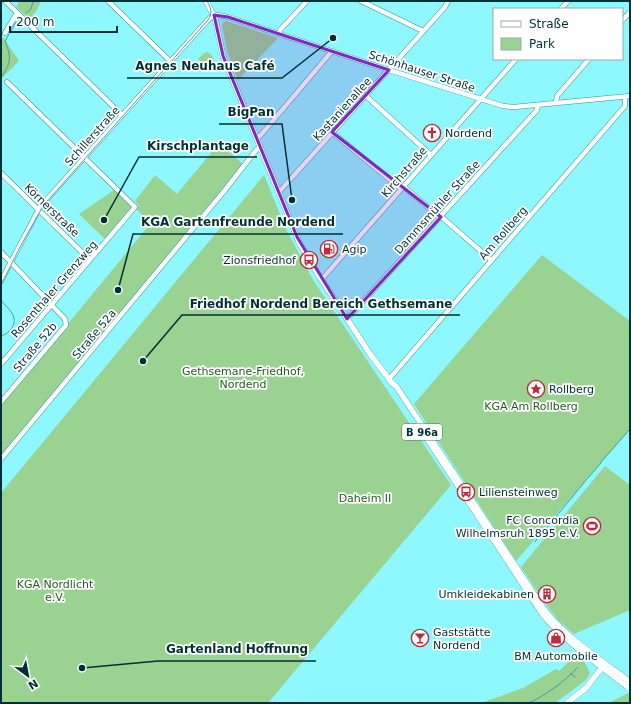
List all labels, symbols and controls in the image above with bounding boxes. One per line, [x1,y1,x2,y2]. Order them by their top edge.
scale bar [10,8,117,34]
legend [493,8,623,60]
text: 200 m [16,15,54,29]
text: Straße [529,17,569,31]
text: Park [529,37,555,51]
street label: Schönhauser Straße [367,48,477,95]
callout: Agnes Neuhaus Café [127,54,282,78]
text: Agnes Neuhaus Café [135,59,275,73]
street label: Kastanienallee [311,75,374,144]
callout: BigPan [219,100,282,124]
street label: Schillerstraße [62,104,123,169]
text: BigPan [228,105,274,119]
church icon: Nordend [422,123,442,143]
place label: Nordend [445,127,492,140]
callout: Kirschplantage [139,133,257,157]
text: Kirschplantage [147,139,249,153]
street label: Kirchstraße [379,144,430,200]
street label: Dammsmühler Straße [392,158,483,257]
street label: Körnerstraße [22,181,82,240]
street label: Am Rollberg [477,204,530,263]
callout: KGA Gartenfreunde Nordend [133,210,343,234]
text: KGA Gartenfreunde Nordend [141,215,335,229]
street label: Rosenthaler Grenzweg [9,238,100,340]
fuel station icon: Agip [319,239,339,259]
place label: Agip [342,243,367,256]
bus stop icon: Zionsfriedhof [299,250,319,270]
place label: Zionsfriedhof [223,254,297,267]
callout: Friedhof Nordend Bereich Gethsemane [182,291,460,315]
text: Friedhof Nordend Bereich Gethsemane [190,297,452,311]
street label: Straße 52a [70,307,119,362]
street label: Straße 52b [11,320,60,375]
park label: Gethsemane-Friedhof, Nordend [182,365,304,391]
place icon: Rollberg [526,379,546,399]
place label: Rollberg [549,383,594,396]
park label: KGA Am Rollberg [484,400,578,413]
road number: B 96a [402,424,442,440]
bus stop icon: Liliensteinweg [456,482,476,502]
place label: Liliensteinweg [479,486,558,499]
park label: Daheim II [339,492,391,505]
place label: FC Concordia Wilhelmsruh 1895 e.V. [456,514,579,540]
sports icon: FC Concordia Wilhelmsruh 1895 e.V. [582,516,602,536]
park label: KGA Nordlicht e.V. [17,578,94,604]
building icon: Umkleidekabinen [537,584,557,604]
place label: Umkleidekabinen [439,588,534,601]
place label: Gaststätte Nordend [433,626,491,652]
bar icon: Gaststätte Nordend [410,628,430,648]
shop icon: BM Automobile [546,628,566,648]
callout: Gartenland Hoffnung [158,637,316,661]
text: Gartenland Hoffnung [166,642,308,656]
place label: BM Automobile [514,650,598,663]
north arrow [8,656,48,696]
text: N [26,676,40,692]

